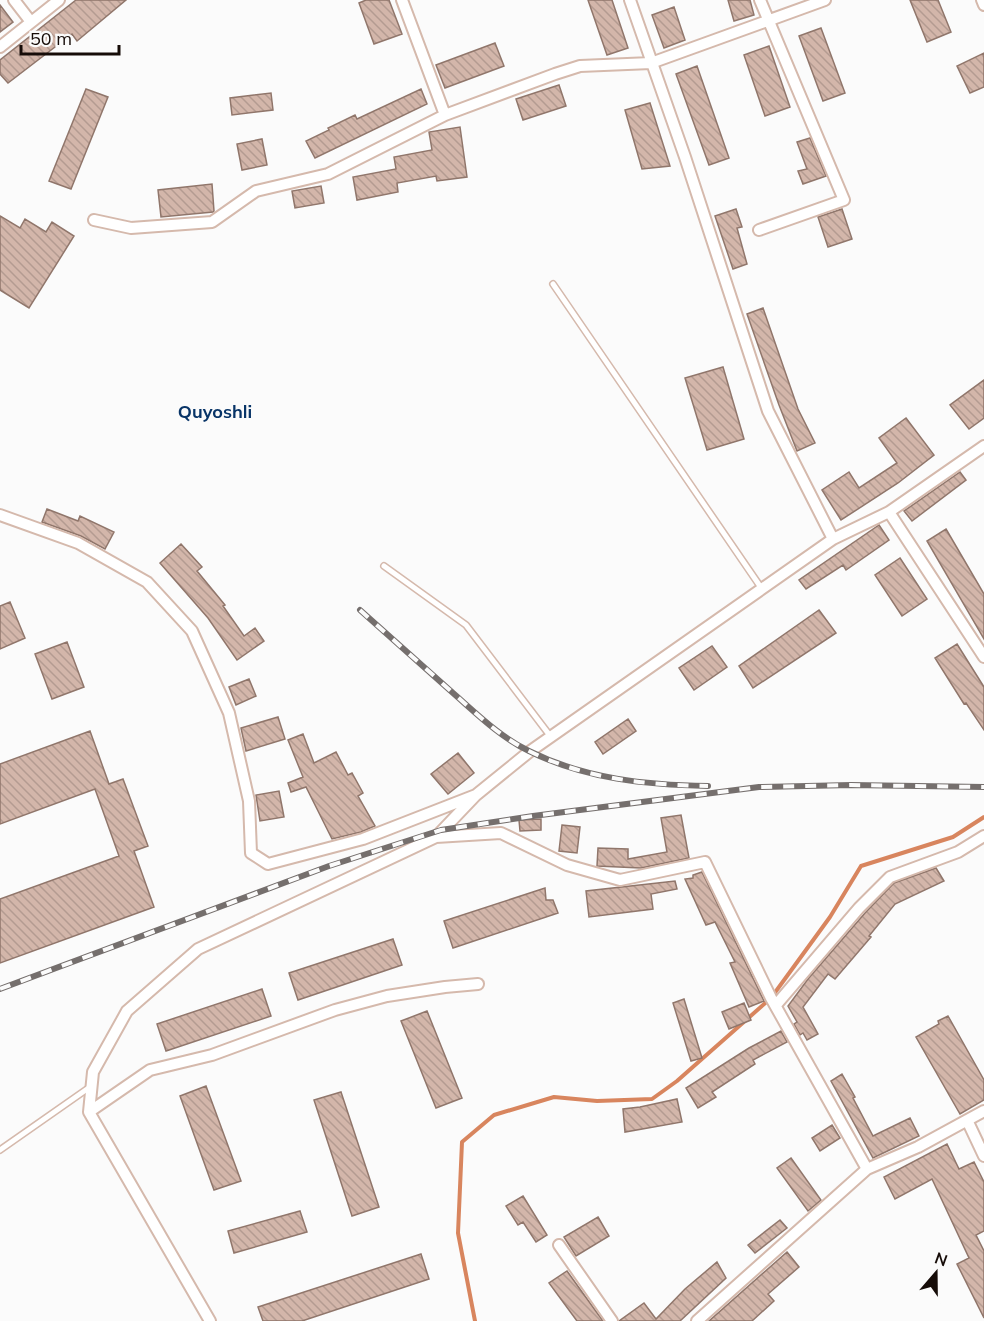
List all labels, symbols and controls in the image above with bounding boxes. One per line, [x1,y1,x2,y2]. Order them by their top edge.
scale bar [21,18,118,56]
text: 50 m [30,27,72,50]
district label: Quyoshli [178,400,252,423]
north arrow [906,1243,966,1303]
text: N [932,1247,950,1270]

